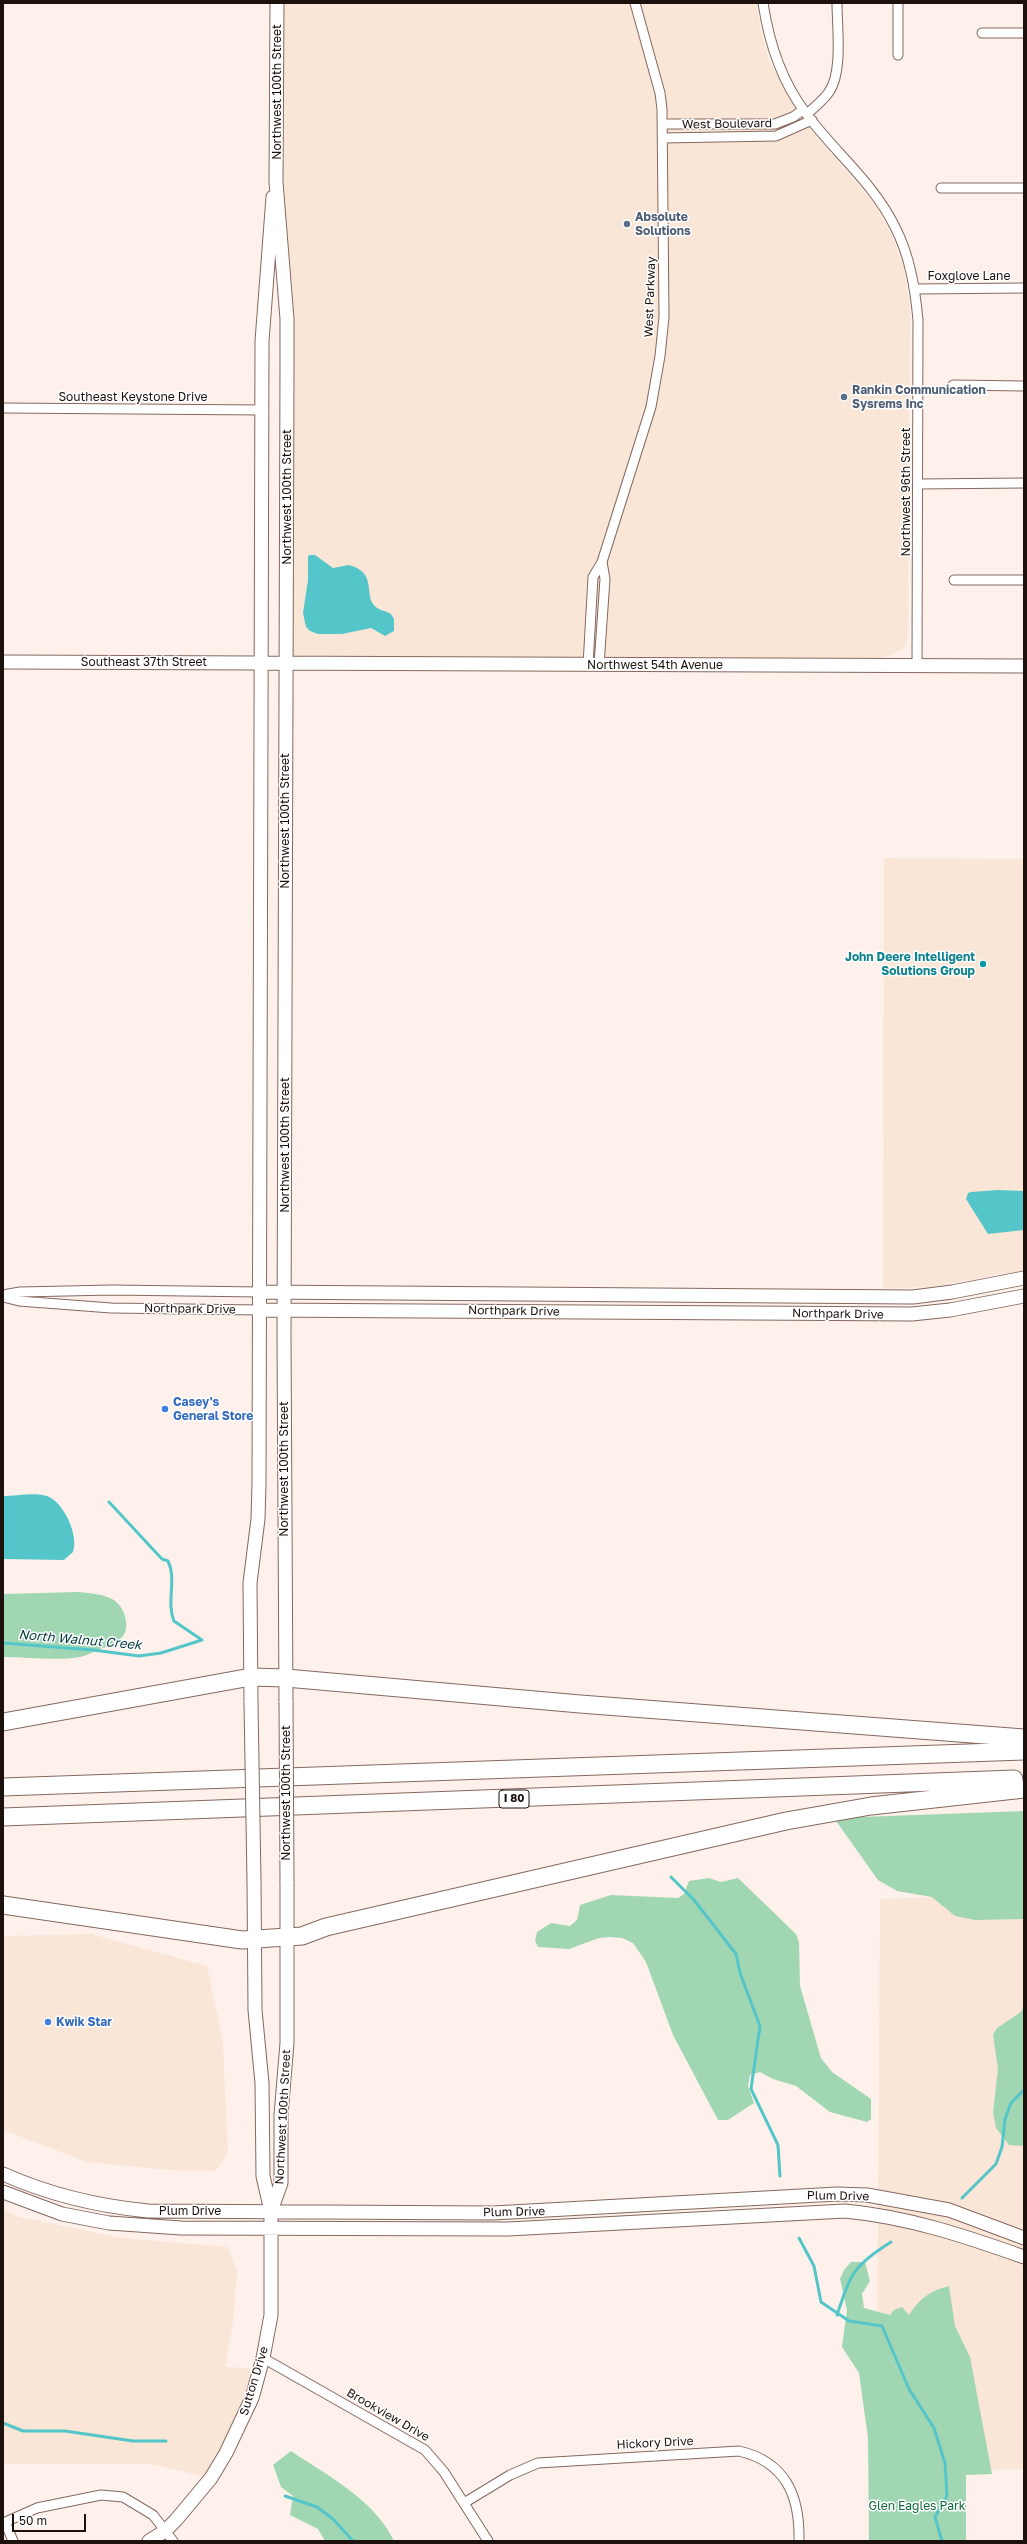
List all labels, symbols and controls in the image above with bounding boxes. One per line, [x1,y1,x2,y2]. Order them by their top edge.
street label: Northwest 100th Street [270,24,284,160]
street label: West Boulevard [682,116,772,132]
place label: Absolute Solutions [635,210,691,238]
marker: Absolute Solutions [622,219,632,229]
street label: West Parkway [641,256,659,338]
street label: Foxglove Lane [928,269,1010,283]
place label: Rankin Communication Sysrems Inc [852,383,986,411]
street label: Southeast Keystone Drive [58,390,208,404]
marker: Rankin Communication Sysrems Inc [839,392,849,402]
street label: Northwest 96th Street [899,427,913,557]
street label: Northwest 100th Street [280,429,294,565]
street label: Southeast 37th Street [81,655,207,669]
street label: Northwest 54th Avenue [587,658,723,672]
street label: Northwest 100th Street [278,753,292,889]
place label: John Deere Intelligent Solutions Group [845,950,975,978]
marker: John Deere Intelligent Solutions Group [978,959,988,969]
street label: Northwest 100th Street [278,1077,292,1213]
street label: Northpark Drive [144,1301,236,1317]
street label: Northpark Drive [468,1303,560,1319]
street label: Northpark Drive [792,1306,884,1322]
place label: Casey's General Store [173,1395,253,1423]
street label: Northwest 100th Street [277,1401,291,1537]
marker: Casey's General Store [160,1404,170,1414]
water label: North Walnut Creek [18,1627,142,1653]
street label: Northwest 100th Street [279,1725,293,1861]
road number: I 80 [499,1790,529,1808]
place label: Kwik Star [56,2015,112,2029]
marker: Kwik Star [43,2017,53,2027]
street label: Northwest 100th Street [272,2049,294,2185]
street label: Plum Drive [807,2188,869,2204]
street label: Plum Drive [159,2204,221,2218]
street label: Plum Drive [483,2204,545,2220]
street label: Sutton Drive [237,2345,271,2417]
street label: Brookview Drive [344,2385,432,2445]
street label: Hickory Drive [616,2434,694,2452]
park label: Glen Eagles Park [869,2499,965,2513]
scale bar [14,2506,88,2532]
text: 50 m [19,2513,47,2528]

